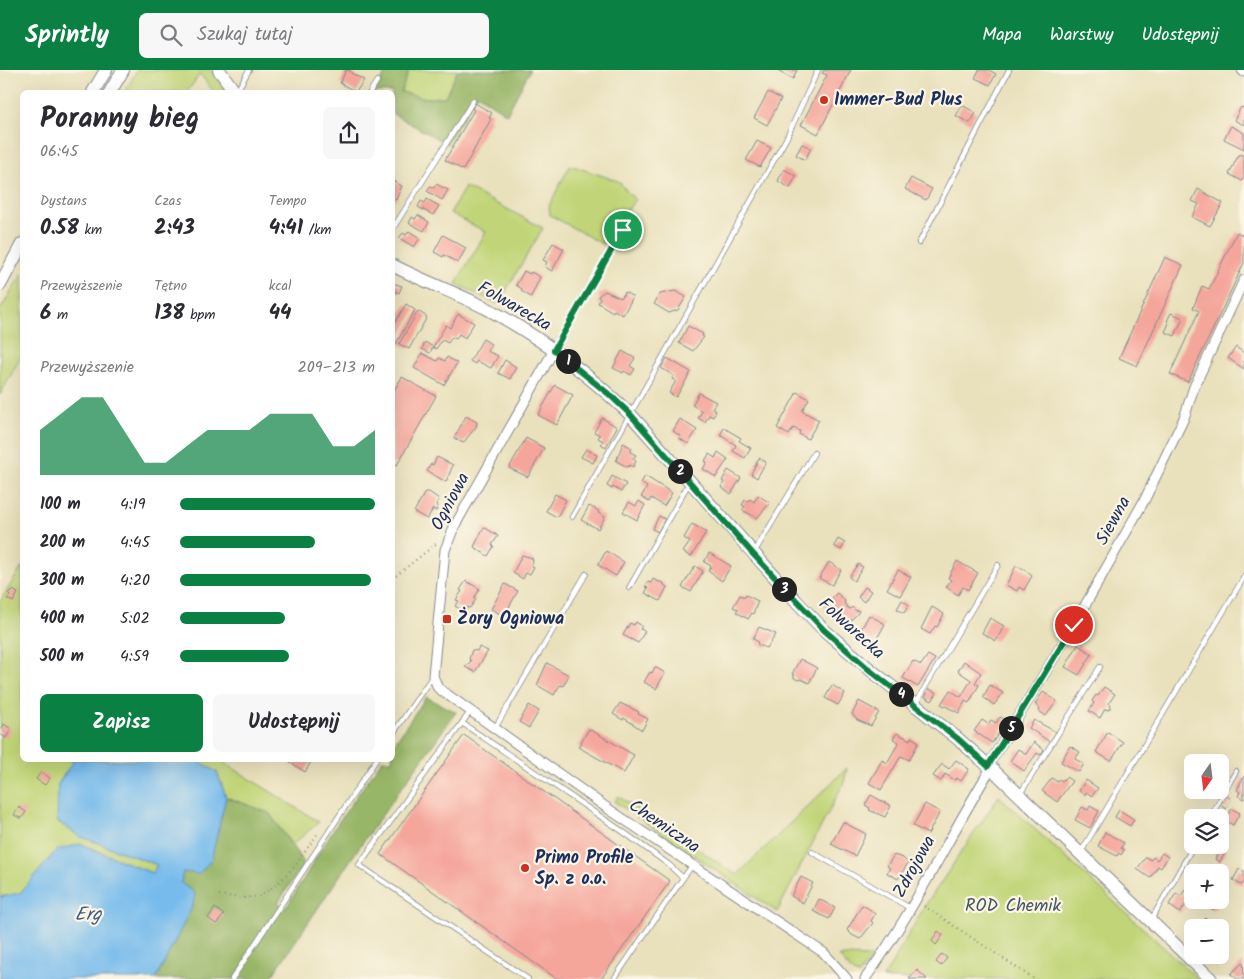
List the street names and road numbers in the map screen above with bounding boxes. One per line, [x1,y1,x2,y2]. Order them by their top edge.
street label: Folwarecka [471,274,557,340]
street label: Ogniowa [424,468,478,536]
street label: Siewna [1089,491,1139,551]
street label: Folwarecka [811,591,891,667]
street label: Chemiczna [622,792,706,862]
street label: Zdrojowa [886,830,944,904]

